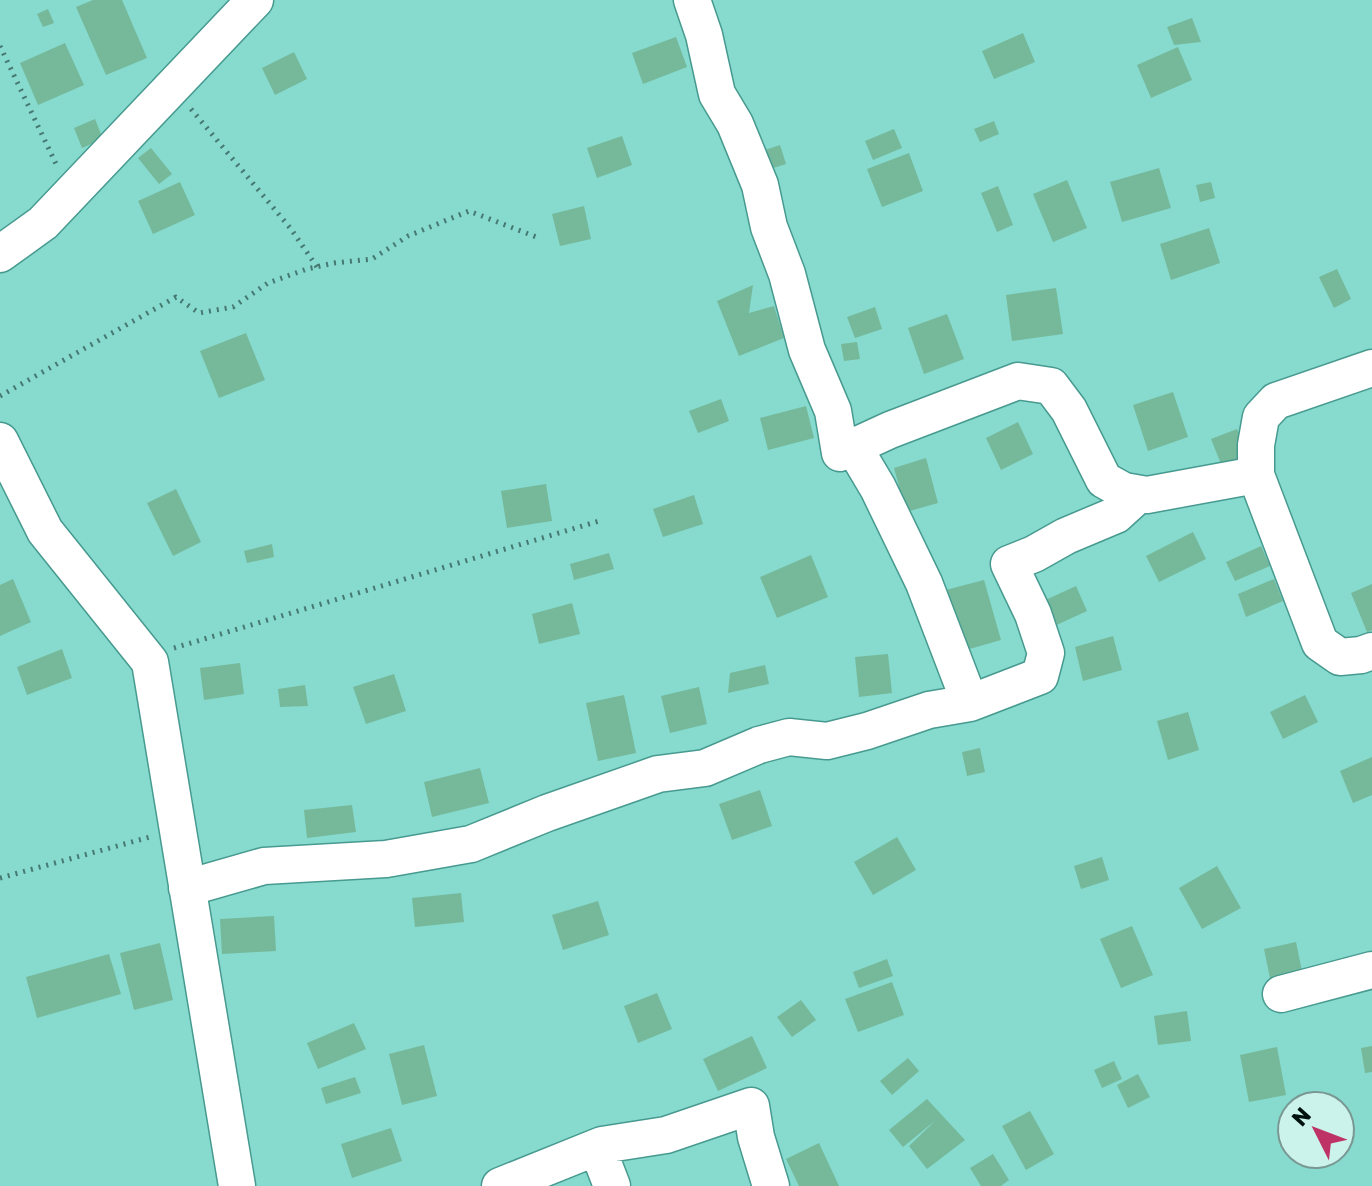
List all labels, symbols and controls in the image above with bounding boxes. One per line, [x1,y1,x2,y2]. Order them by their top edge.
north arrow [1276,1090,1356,1170]
text: N [1286,1102,1317,1132]

